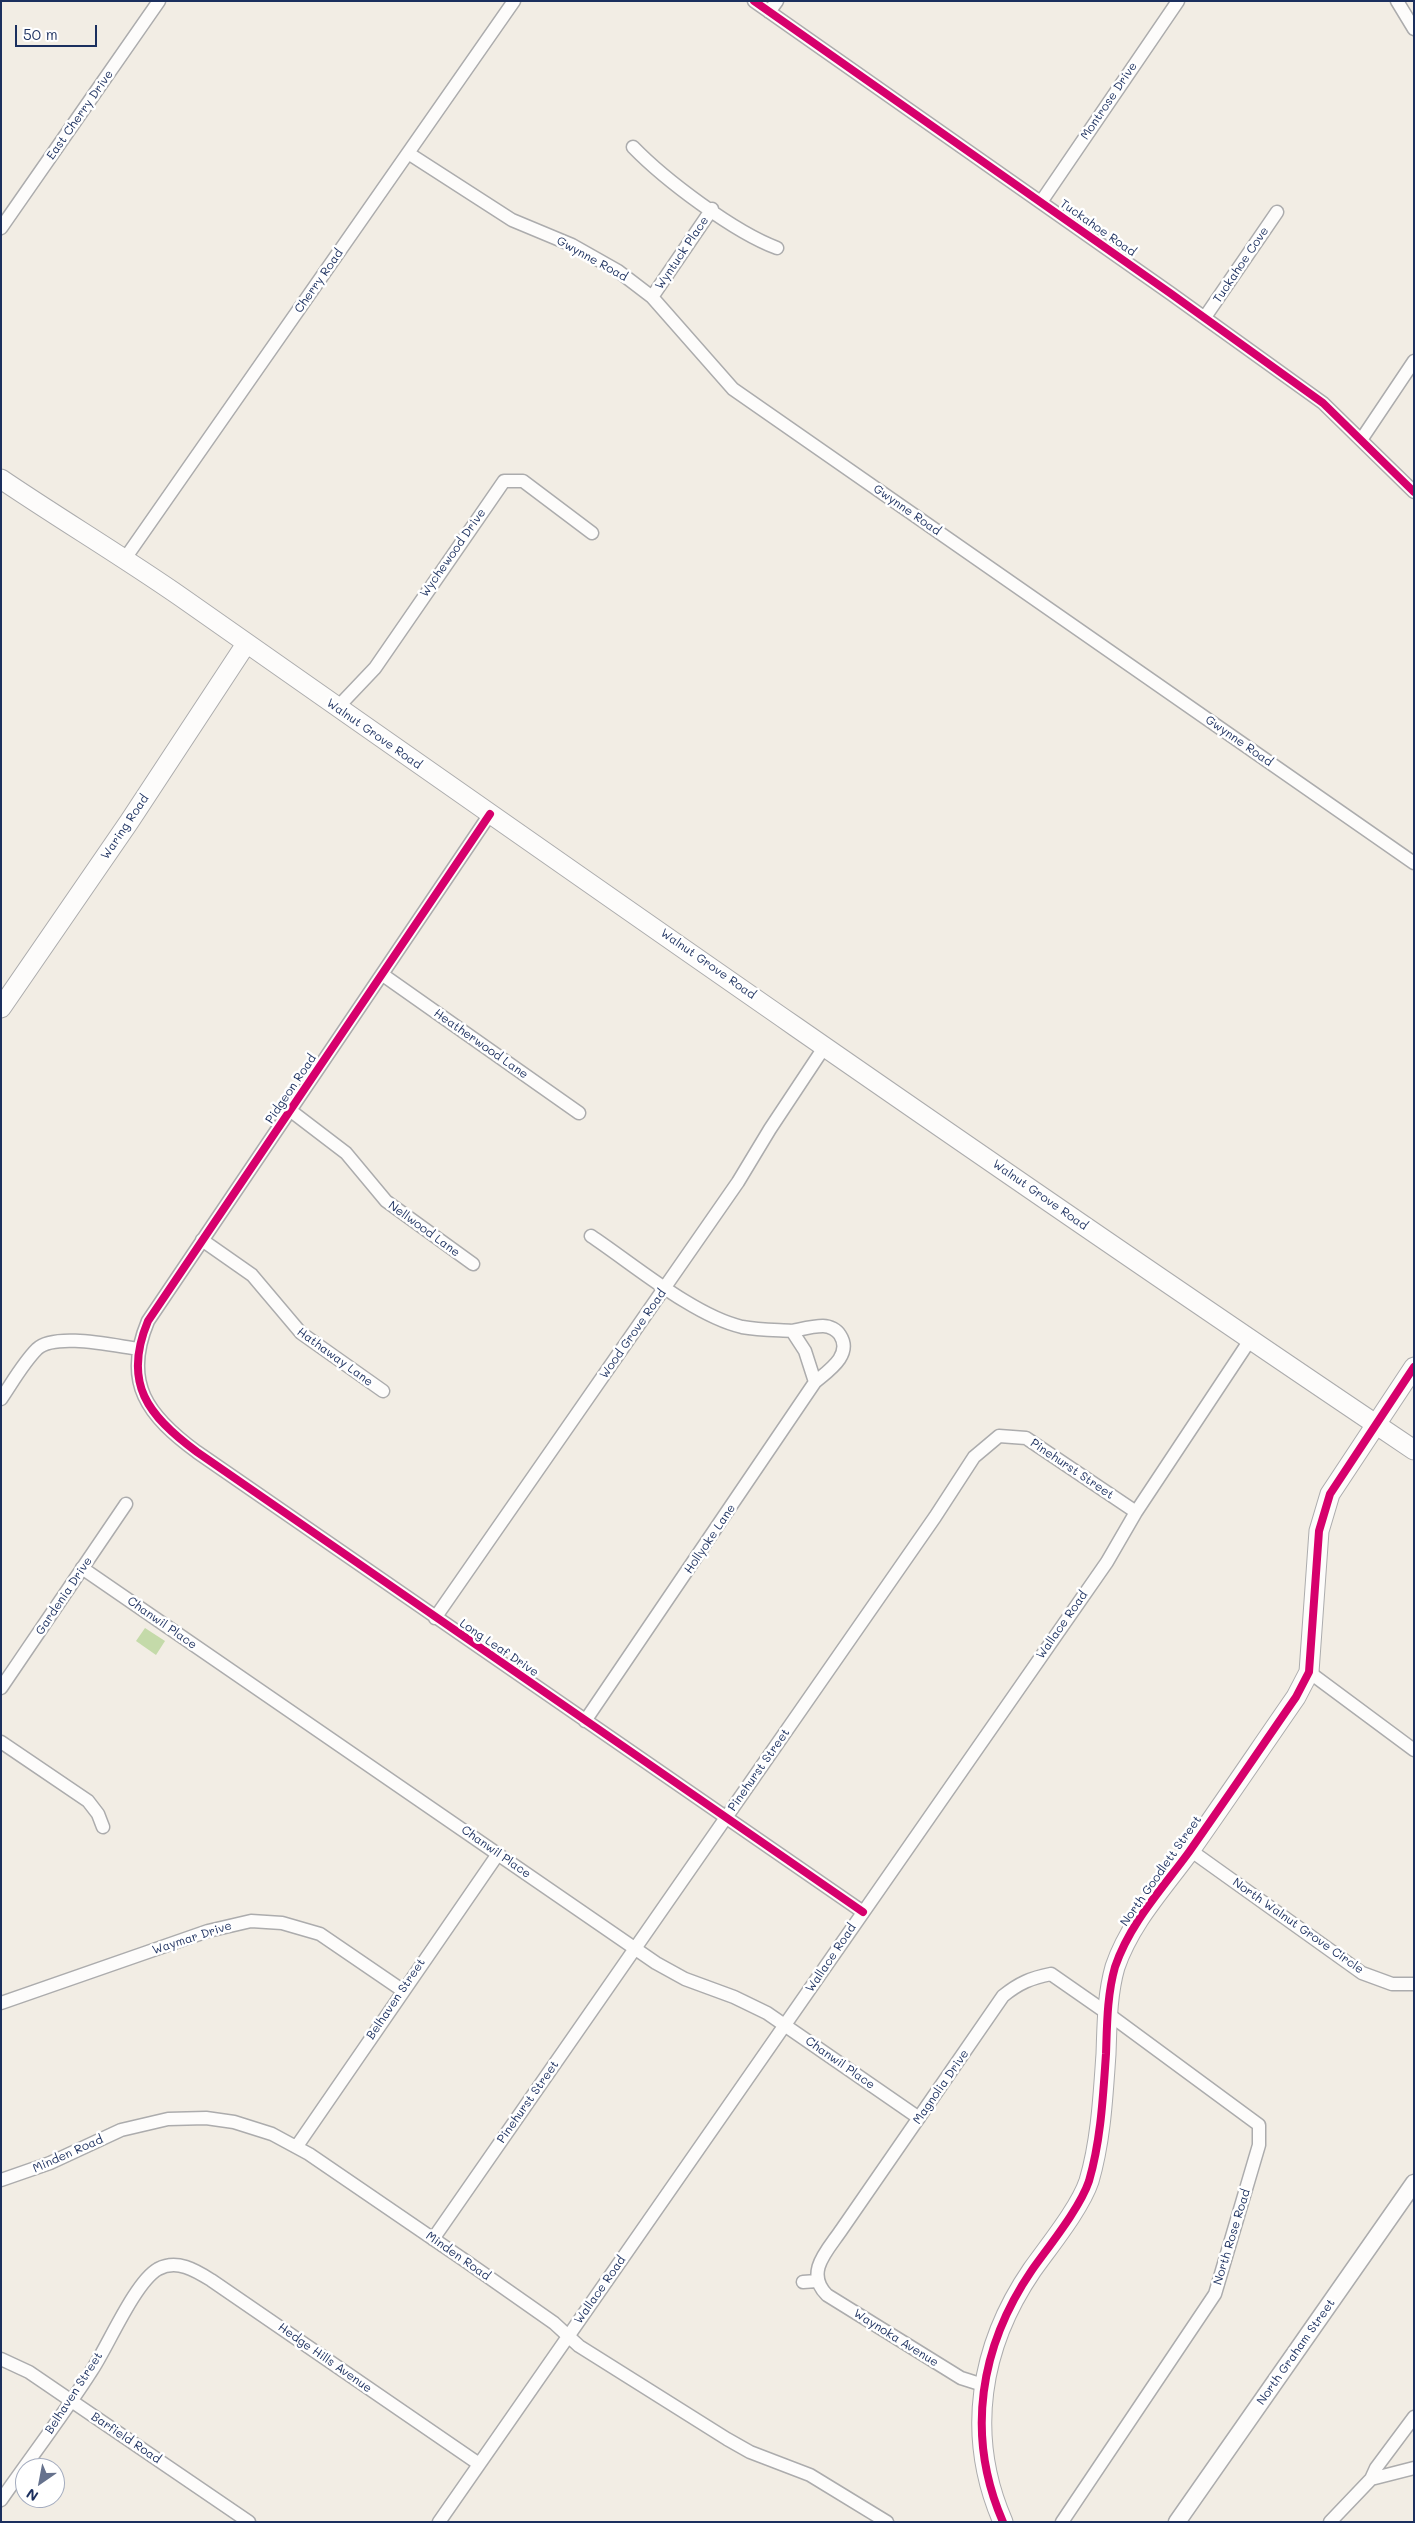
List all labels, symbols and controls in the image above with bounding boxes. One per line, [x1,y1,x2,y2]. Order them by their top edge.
scale bar [18,15,100,47]
text: 50 m [23,24,58,44]
street label: Montrose Drive [1078,59,1140,143]
street label: East Cherry Drive [44,67,116,163]
street label: Tuckahoe Road [1057,197,1139,259]
street label: Wyntuck Place [652,214,712,292]
street label: Tuckahoe Cove [1210,224,1272,306]
street label: Gwynne Road [554,234,630,284]
street label: Cherry Road [292,246,346,316]
street label: Gwynne Road [871,481,943,539]
street label: Wychewood Drive [417,506,489,600]
street label: Walnut Grove Road [324,696,424,772]
street label: Gwynne Road [1203,712,1275,770]
street label: Waring Road [98,792,152,862]
street label: Walnut Grove Road [658,926,758,1002]
street label: Heatherwood Lane [431,1006,531,1082]
street label: Pidgeon Road [263,1052,319,1126]
street label: Walnut Grove Road [990,1157,1090,1233]
street label: Nellwood Lane [385,1198,463,1260]
street label: Wood Grove Road [597,1287,669,1381]
street label: Hathaway Lane [294,1325,376,1389]
street label: Pinehurst Street [1028,1436,1116,1502]
street label: Hollyoke Lane [682,1502,738,1576]
street label: Gardenia Drive [33,1554,95,1638]
street label: Wallace Road [1033,1588,1091,1662]
street label: Chanwil Place [124,1594,200,1652]
street label: Long Leaf Drive [457,1616,541,1680]
street label: Pinehurst Street [725,1726,793,1814]
street label: North Goodlett Street [1117,1813,1205,1929]
street label: Chanwil Place [458,1823,534,1881]
street label: North Walnut Grove Circle [1230,1875,1366,1977]
street label: Waymar Drive [150,1918,234,1958]
street label: Wallace Road [803,1921,859,1995]
street label: Belhaven Street [364,1956,428,2042]
street label: Chanwil Place [802,2034,878,2092]
street label: Magnolia Drive [910,2047,972,2127]
street label: Pinehurst Street [494,2058,562,2146]
street label: Minden Road [31,2132,105,2176]
street label: North Rose Road [1211,2187,1253,2287]
street label: Minden Road [423,2229,493,2283]
street label: Wallace Road [571,2253,629,2327]
street label: North Graham Street [1254,2296,1338,2408]
street label: Waynoka Avenue [851,2306,941,2370]
street label: Hedge Hills Avenue [275,2320,375,2396]
street label: Belhaven Street [42,2349,106,2437]
street label: Barfield Road [88,2409,164,2467]
north arrow [15,2458,65,2508]
text: N [22,2484,42,2506]

